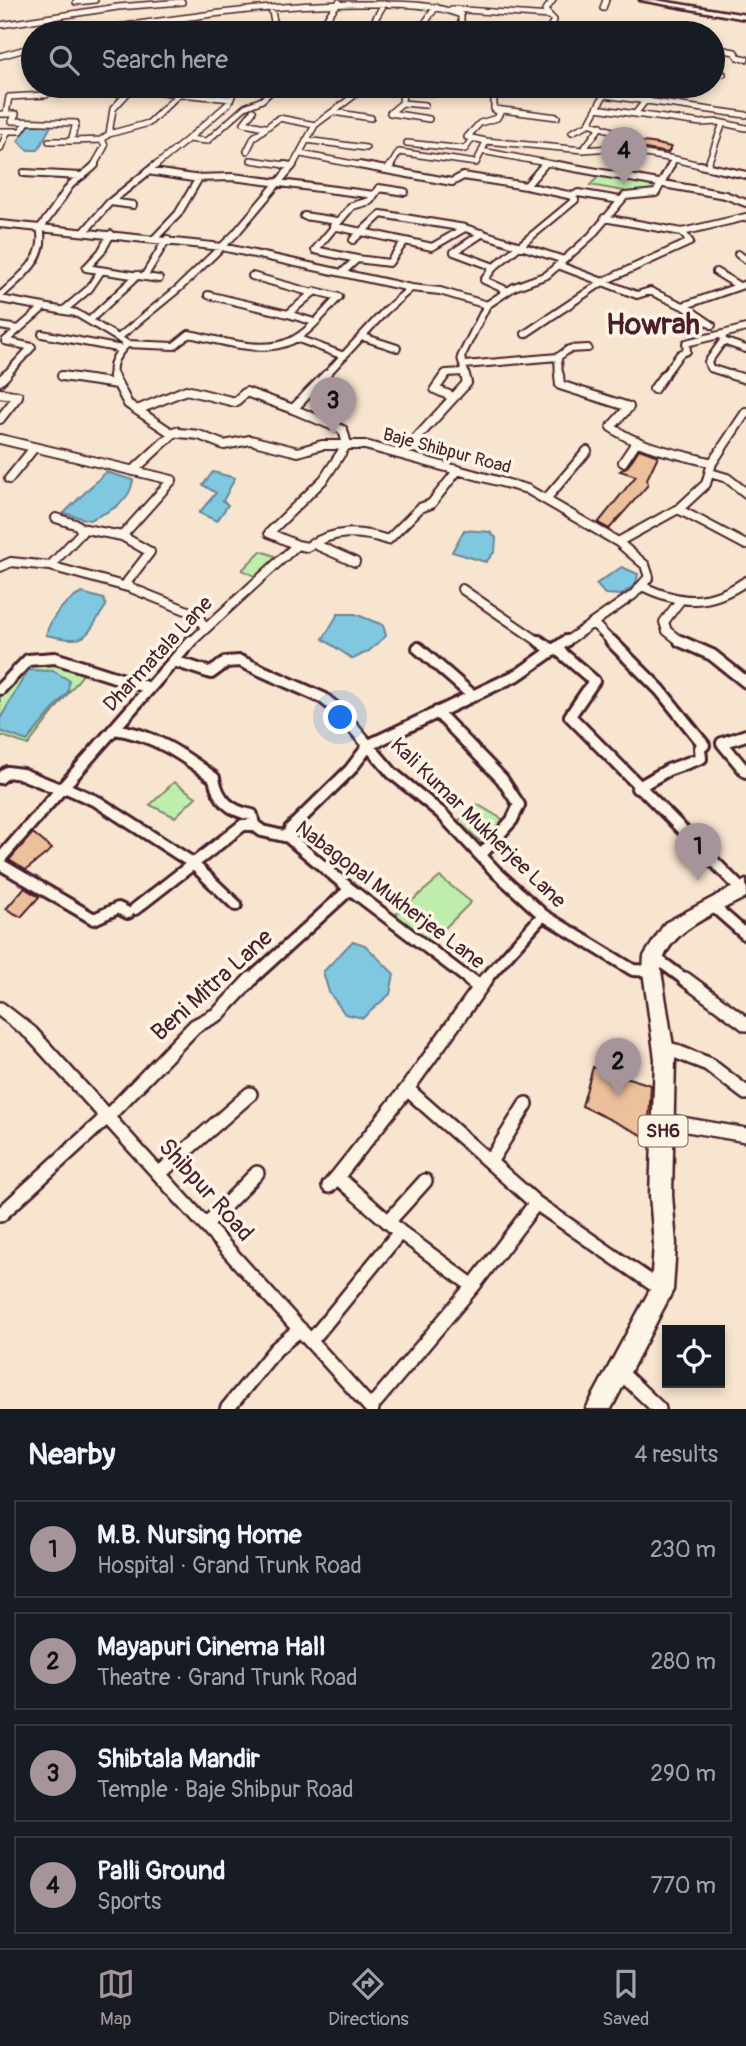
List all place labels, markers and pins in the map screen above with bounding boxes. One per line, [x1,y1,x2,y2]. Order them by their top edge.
pin: 4 [601,127,647,185]
pin: 3 [310,377,356,435]
pin: 1 [675,823,721,881]
pin: 2 [595,1038,641,1096]

